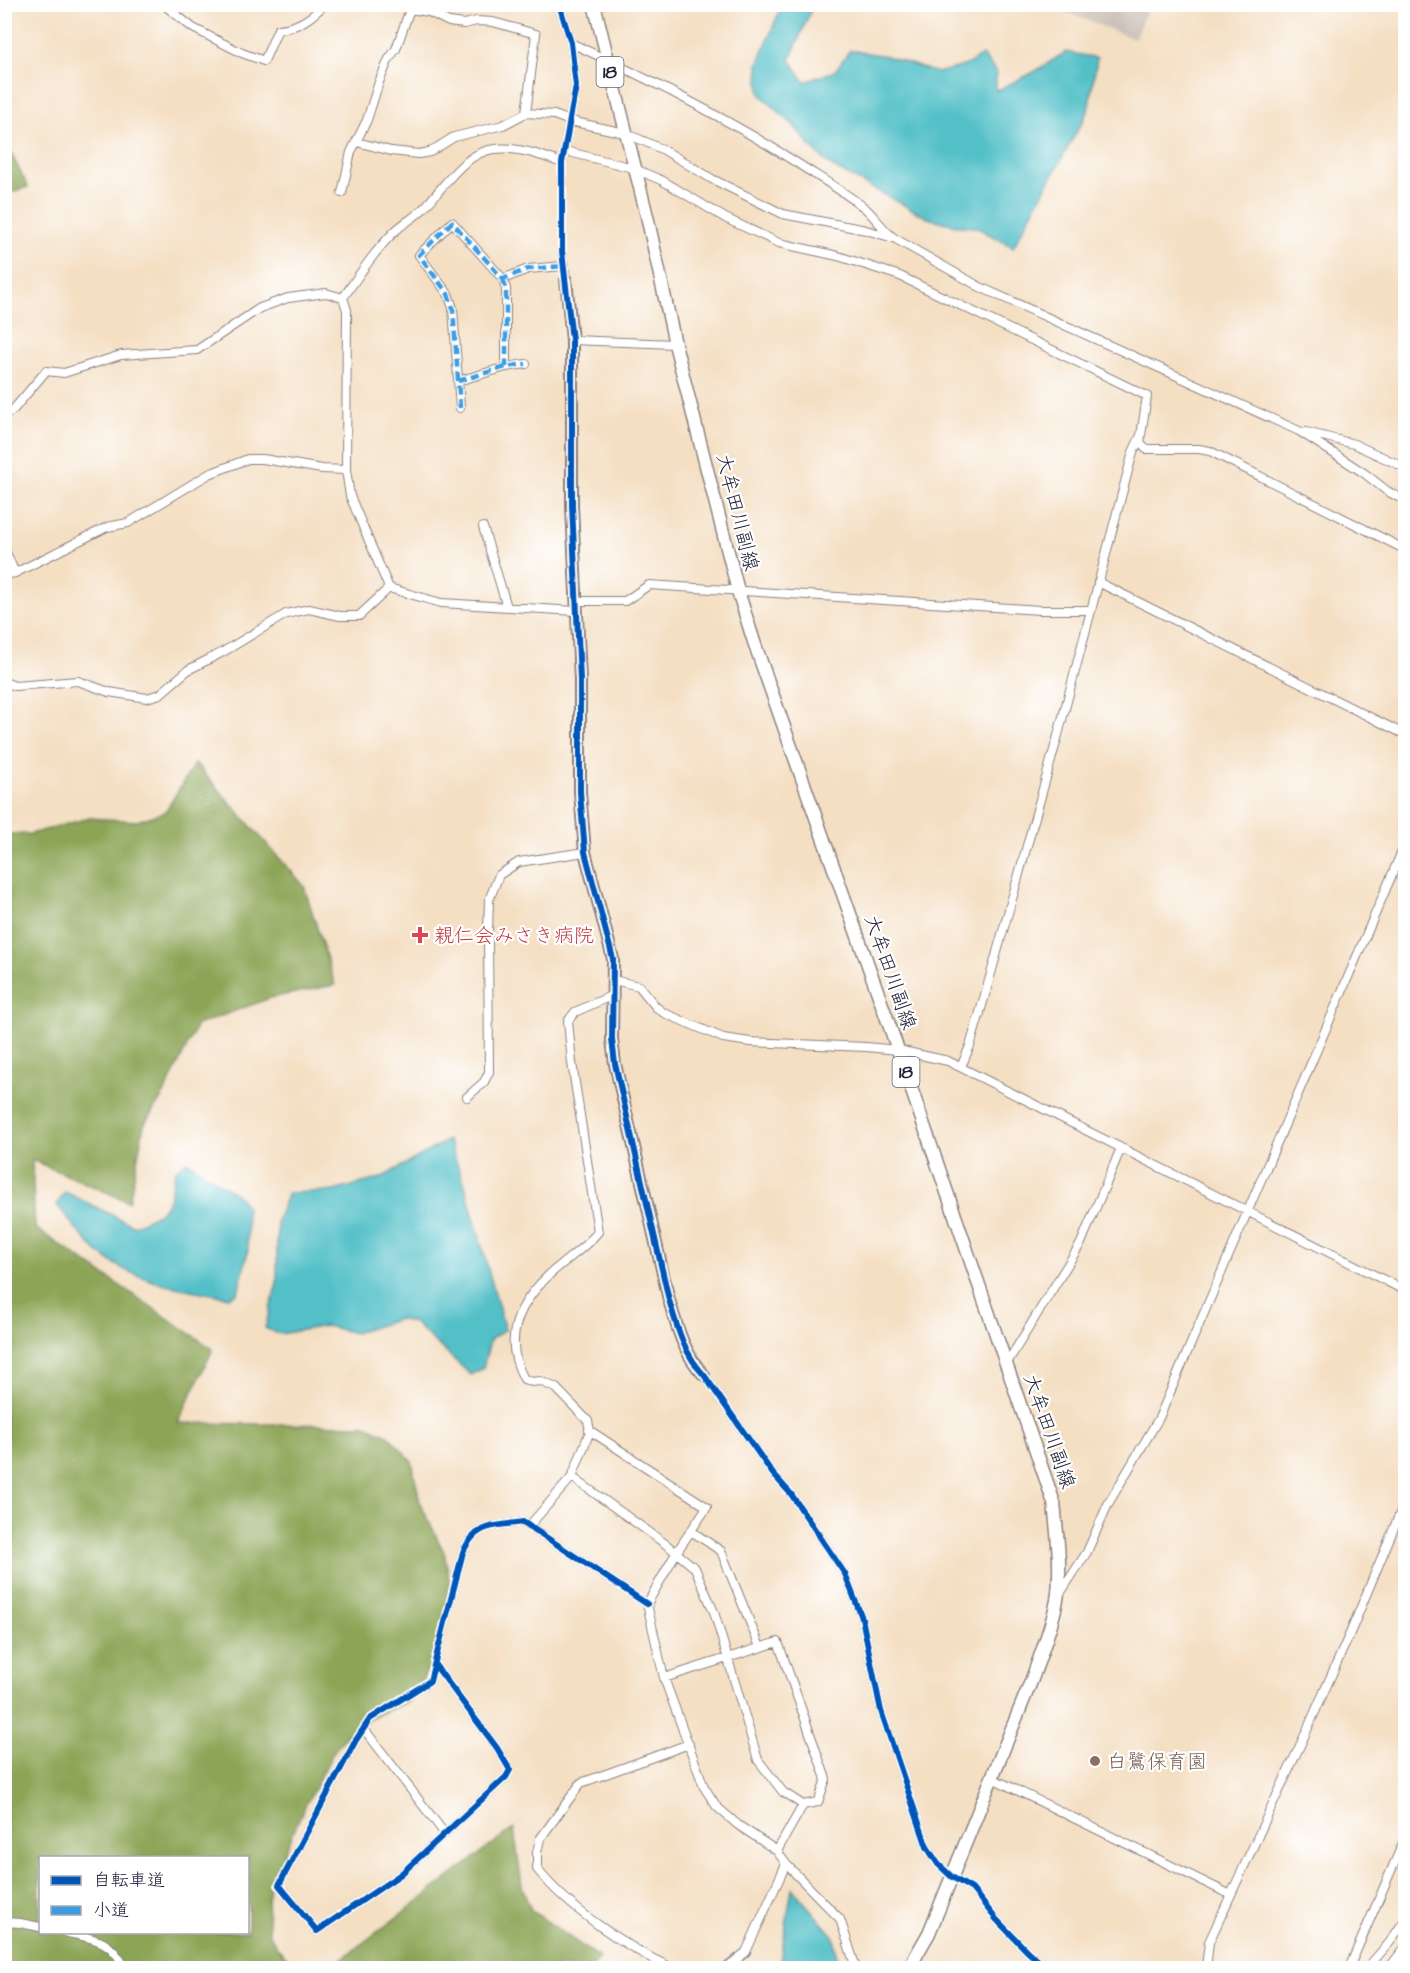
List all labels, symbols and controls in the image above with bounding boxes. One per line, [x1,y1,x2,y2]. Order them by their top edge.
road number: 18 [596,57,624,87]
street label: 大牟田川副線 [709,451,765,574]
street label: 大牟田川副線 [857,911,923,1034]
place label: 親仁会みさき病院 [434,922,594,950]
marker: 親仁会みさき病院 [411,926,429,944]
road number: 18 [892,1057,920,1087]
street label: 大牟田川副線 [1016,1370,1082,1493]
place label: 白鷺保育園 [1107,1748,1207,1776]
marker: 白鷺保育園 [1088,1754,1102,1768]
legend [39,1856,249,1934]
text: 自転車道 [93,1868,165,1893]
text: 小道 [93,1898,129,1923]

